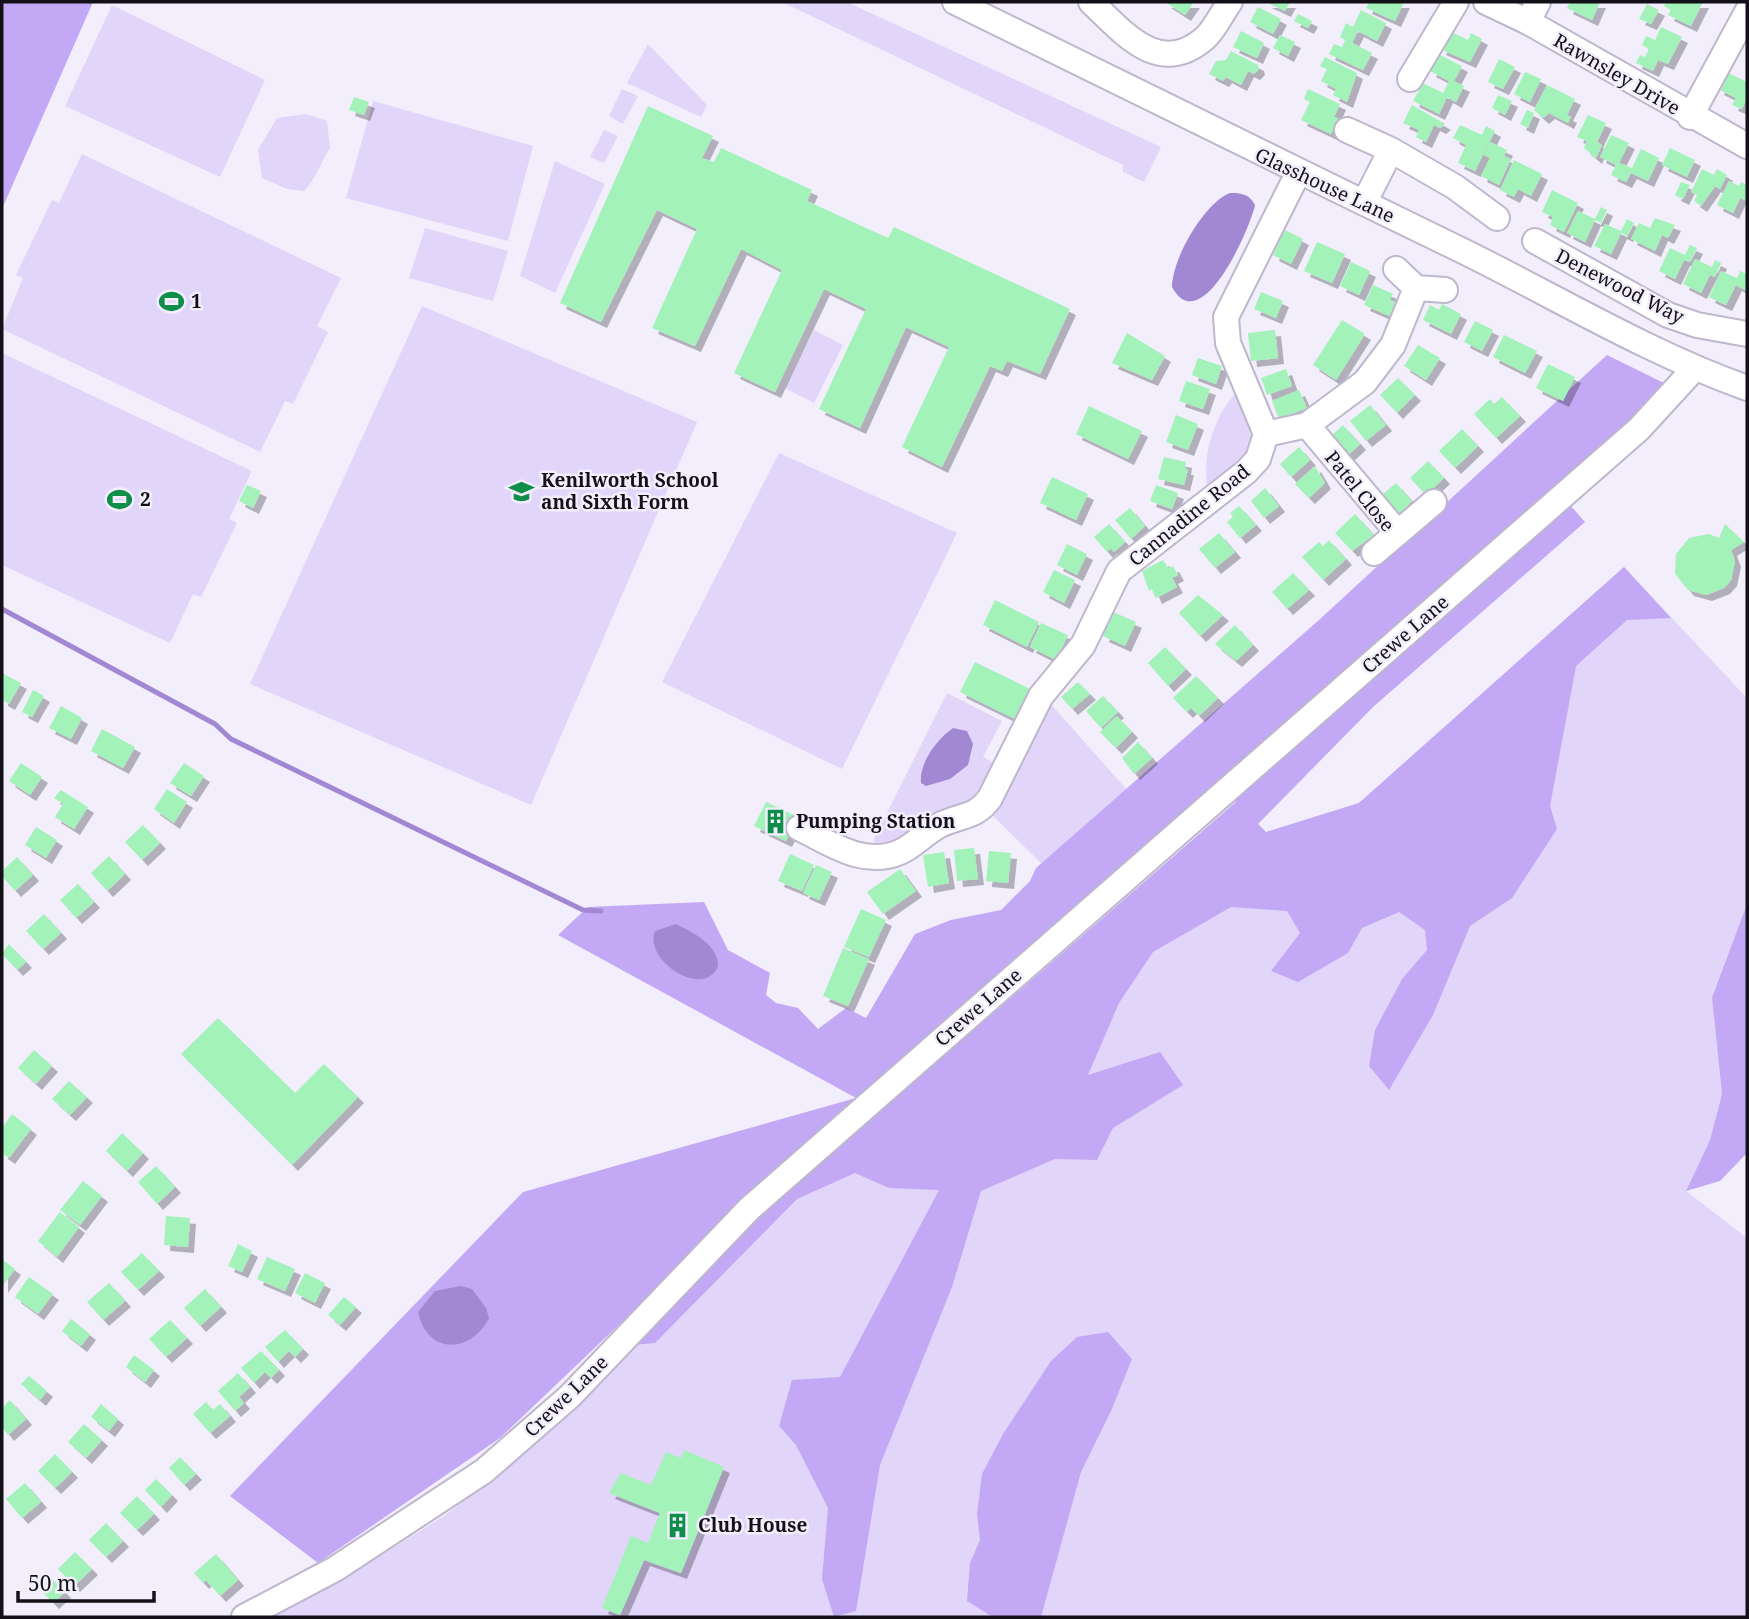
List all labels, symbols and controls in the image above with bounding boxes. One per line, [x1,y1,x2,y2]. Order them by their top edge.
street label: Rawnsley Drive [1549,27,1685,121]
street label: Glasshouse Lane [1251,141,1399,229]
street label: Denewood Way [1551,242,1689,330]
sports icon: 1 [157,287,185,315]
place label: 1 [191,288,202,314]
street label: Patel Close [1319,445,1401,537]
street label: Cannadine Road [1123,458,1255,572]
place label: Kenilworth School and Sixth Form [541,467,719,515]
school or university icon: Kenilworth School and Sixth Form [507,477,535,505]
sports icon: 2 [106,485,134,513]
place label: 2 [140,486,151,512]
street label: Crewe Lane [1356,589,1454,679]
building icon: Pumping Station [762,807,790,835]
place label: Pumping Station [796,808,956,834]
street label: Crewe Lane [929,962,1027,1052]
street label: Crewe Lane [518,1349,614,1443]
building icon: Club House [664,1511,692,1539]
place label: Club House [698,1512,807,1538]
scale bar [18,1560,154,1604]
text: 50 m [28,1569,77,1597]

